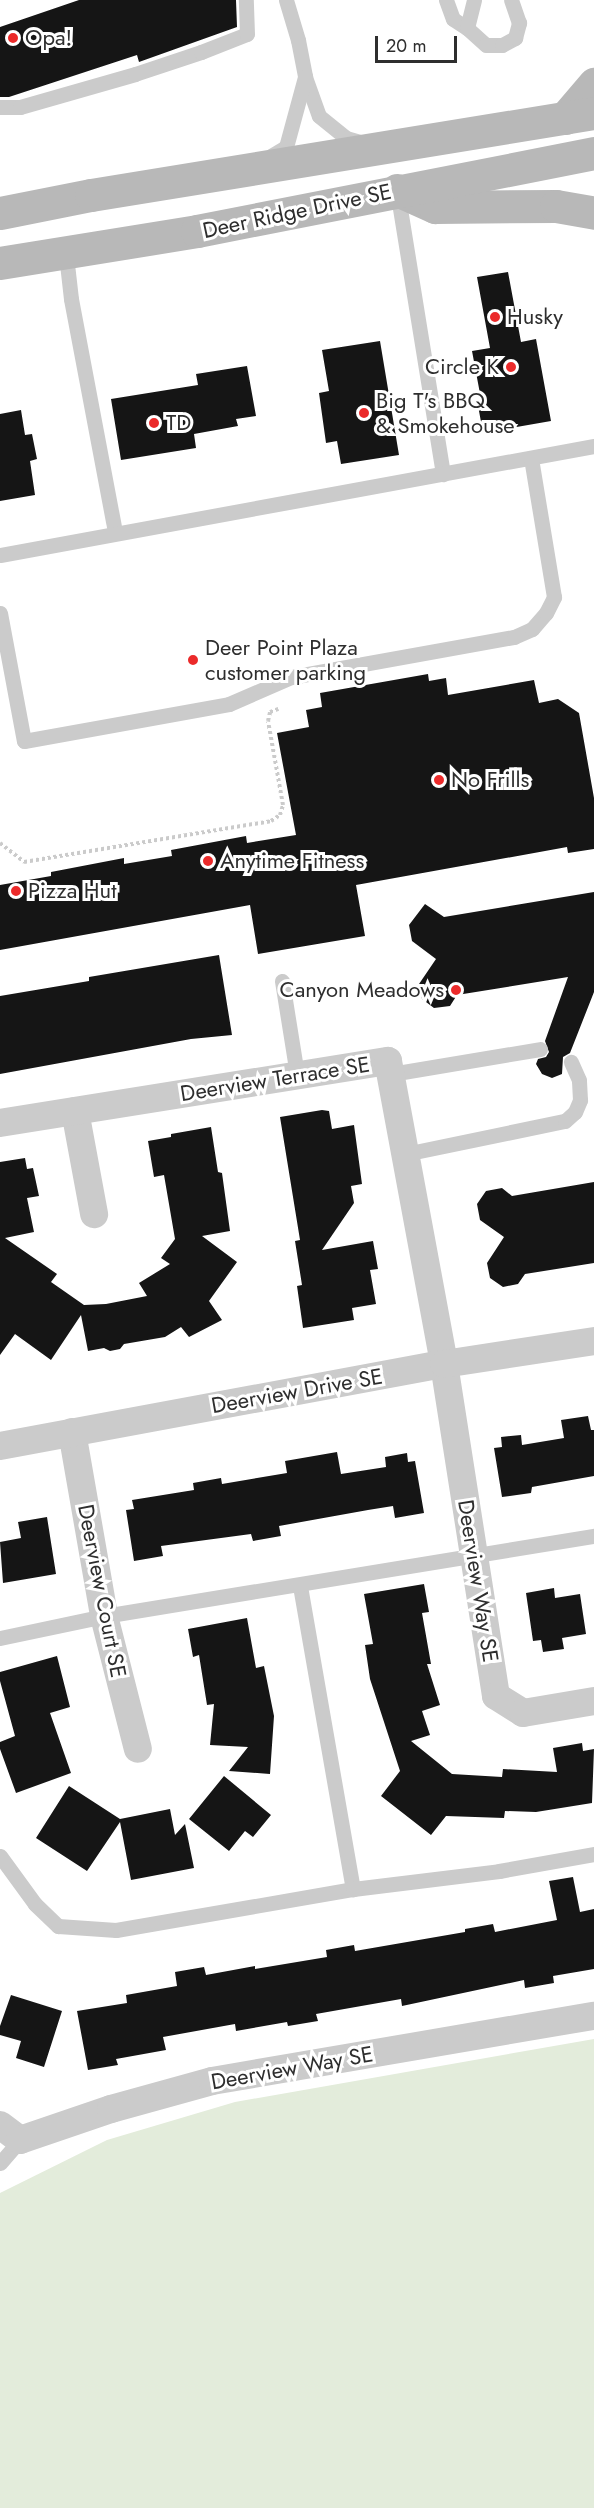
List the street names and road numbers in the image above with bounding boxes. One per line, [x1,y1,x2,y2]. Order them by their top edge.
street label: Deer Ridge Drive SE [200,178,394,244]
street label: Deerview Terrace SE [178,1051,372,1107]
street label: Deerview Drive SE [209,1363,385,1419]
street label: Deerview Way SE [452,1498,504,1664]
street label: Deerview Court SE [72,1502,132,1680]
street label: Deerview Way SE [209,2041,375,2095]

